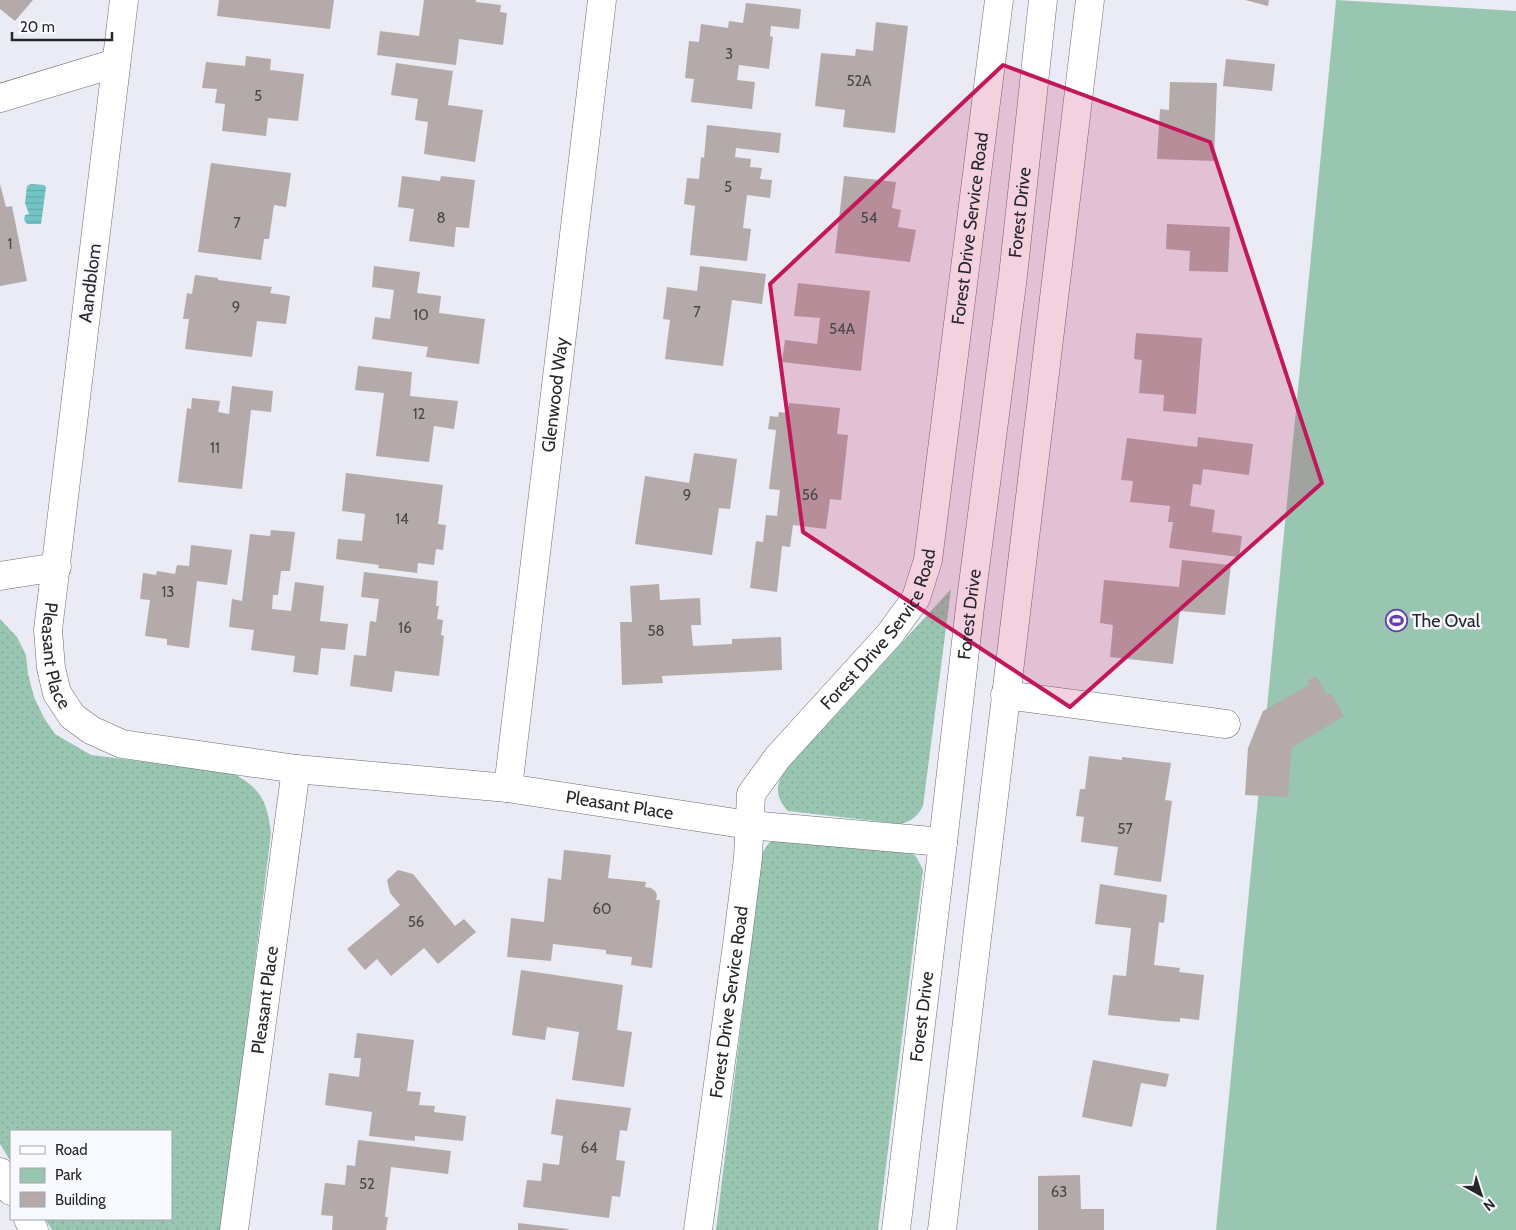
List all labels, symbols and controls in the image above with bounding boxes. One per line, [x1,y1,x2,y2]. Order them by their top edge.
scale bar [12,10,112,42]
text: 20 m [20,18,55,36]
house number: 3 [725,45,733,63]
house number: 52A [846,72,872,90]
house number: 5 [254,87,262,105]
street label: Forest Drive Service Road [947,131,993,326]
street label: Forest Drive [1004,166,1036,259]
house number: 5 [724,178,732,196]
house number: 8 [436,209,446,227]
house number: 54 [861,209,878,227]
house number: 7 [233,214,241,232]
house number: 1 [8,235,12,253]
street label: Aandblom [74,242,106,324]
house number: 9 [232,298,240,316]
house number: 7 [693,303,701,321]
house number: 10 [413,306,429,324]
house number: 54A [829,320,856,338]
street label: Glenwood Way [537,336,573,454]
house number: 12 [413,405,426,423]
house number: 11 [210,439,220,457]
house number: 9 [683,486,691,504]
house number: 56 [802,486,818,504]
house number: 14 [395,510,409,528]
street label: Forest Drive Service Road [816,548,940,714]
street label: Forest Drive [953,568,986,661]
house number: 13 [161,583,175,601]
street label: Pleasant Place [37,601,75,713]
sports icon: The Oval [1384,609,1408,633]
place label: The Oval [1412,610,1481,632]
house number: 16 [398,619,412,637]
house number: 58 [647,622,665,640]
street label: Pleasant Place [564,786,675,824]
house number: 57 [1117,820,1133,838]
house number: 60 [593,900,612,918]
street label: Forest Drive Service Road [705,905,753,1100]
house number: 56 [408,913,424,931]
street label: Pleasant Place [247,945,283,1055]
street label: Forest Drive [905,970,938,1063]
legend [10,1130,172,1220]
house number: 64 [580,1139,598,1157]
text: Road [55,1141,88,1159]
text: Park [55,1166,82,1184]
north arrow [1456,1170,1506,1220]
house number: 52 [359,1175,375,1193]
house number: 63 [1051,1183,1067,1201]
text: Building [55,1191,106,1209]
text: N [1480,1195,1499,1215]

